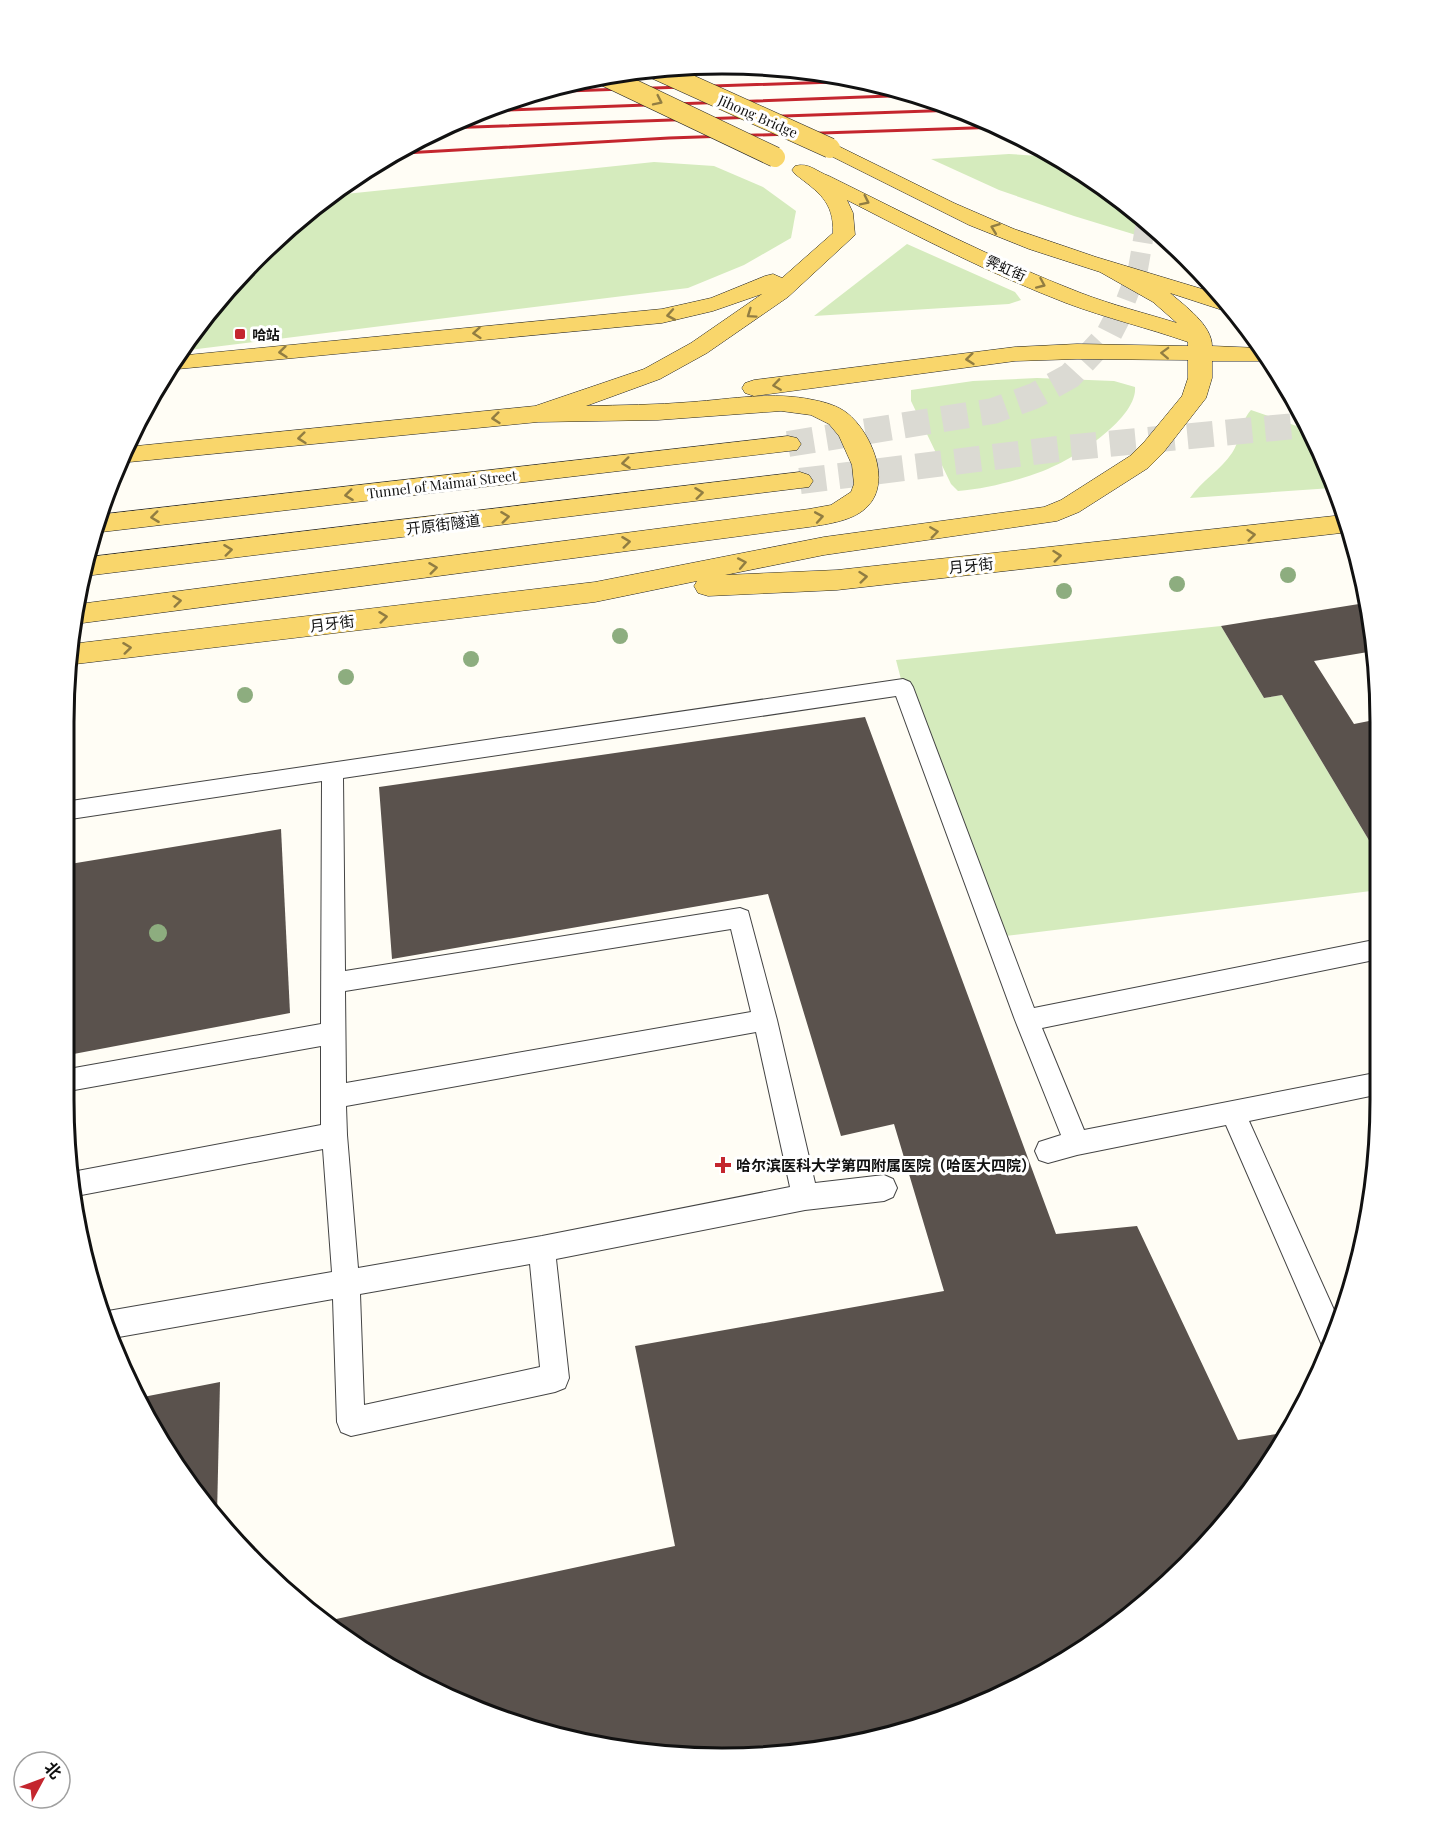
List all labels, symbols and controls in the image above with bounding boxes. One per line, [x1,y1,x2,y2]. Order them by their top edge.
street label: Jihong Bridge [714,90,801,142]
one-way arrow [652,93,663,105]
one-way arrow [858,194,869,206]
one-way arrow [990,222,1001,235]
street label: 霁虹街 [983,251,1029,285]
one-way arrow [1035,277,1046,289]
one-way arrow [746,307,757,318]
one-way arrow [667,308,677,321]
place label: 哈站 [252,325,280,344]
one-way arrow [473,326,482,339]
marker: 哈站 [233,327,247,341]
one-way arrow [279,345,288,358]
one-way arrow [1160,347,1169,359]
one-way arrow [965,352,975,365]
one-way arrow [772,379,781,391]
one-way arrow [491,411,500,424]
one-way arrow [297,431,306,444]
one-way arrow [621,456,630,468]
street label: Tunnel of Maimai Street [366,465,519,503]
one-way arrow [694,487,703,500]
one-way arrow [344,488,353,501]
street label: 开原街隧道 [405,510,481,538]
one-way arrow [150,511,160,523]
one-way arrow [500,511,510,523]
one-way arrow [815,511,824,523]
one-way arrow [930,526,939,538]
one-way arrow [1246,529,1255,542]
one-way arrow [621,537,631,549]
one-way arrow [223,544,233,557]
one-way arrow [1052,550,1061,563]
street label: 月牙街 [948,553,994,577]
one-way arrow [737,557,747,570]
one-way arrow [428,562,437,574]
one-way arrow [859,571,868,584]
one-way arrow [172,596,181,608]
street label: 月牙街 [308,610,356,636]
one-way arrow [379,611,388,624]
one-way arrow [123,642,132,655]
place label: 哈尔滨医科大学第四附属医院（哈医大四院） [736,1155,1036,1175]
marker: 哈尔滨医科大学第四附属医院（哈医大四院） [714,1156,732,1174]
north arrow [12,1750,72,1810]
text: 北 [41,1757,67,1783]

